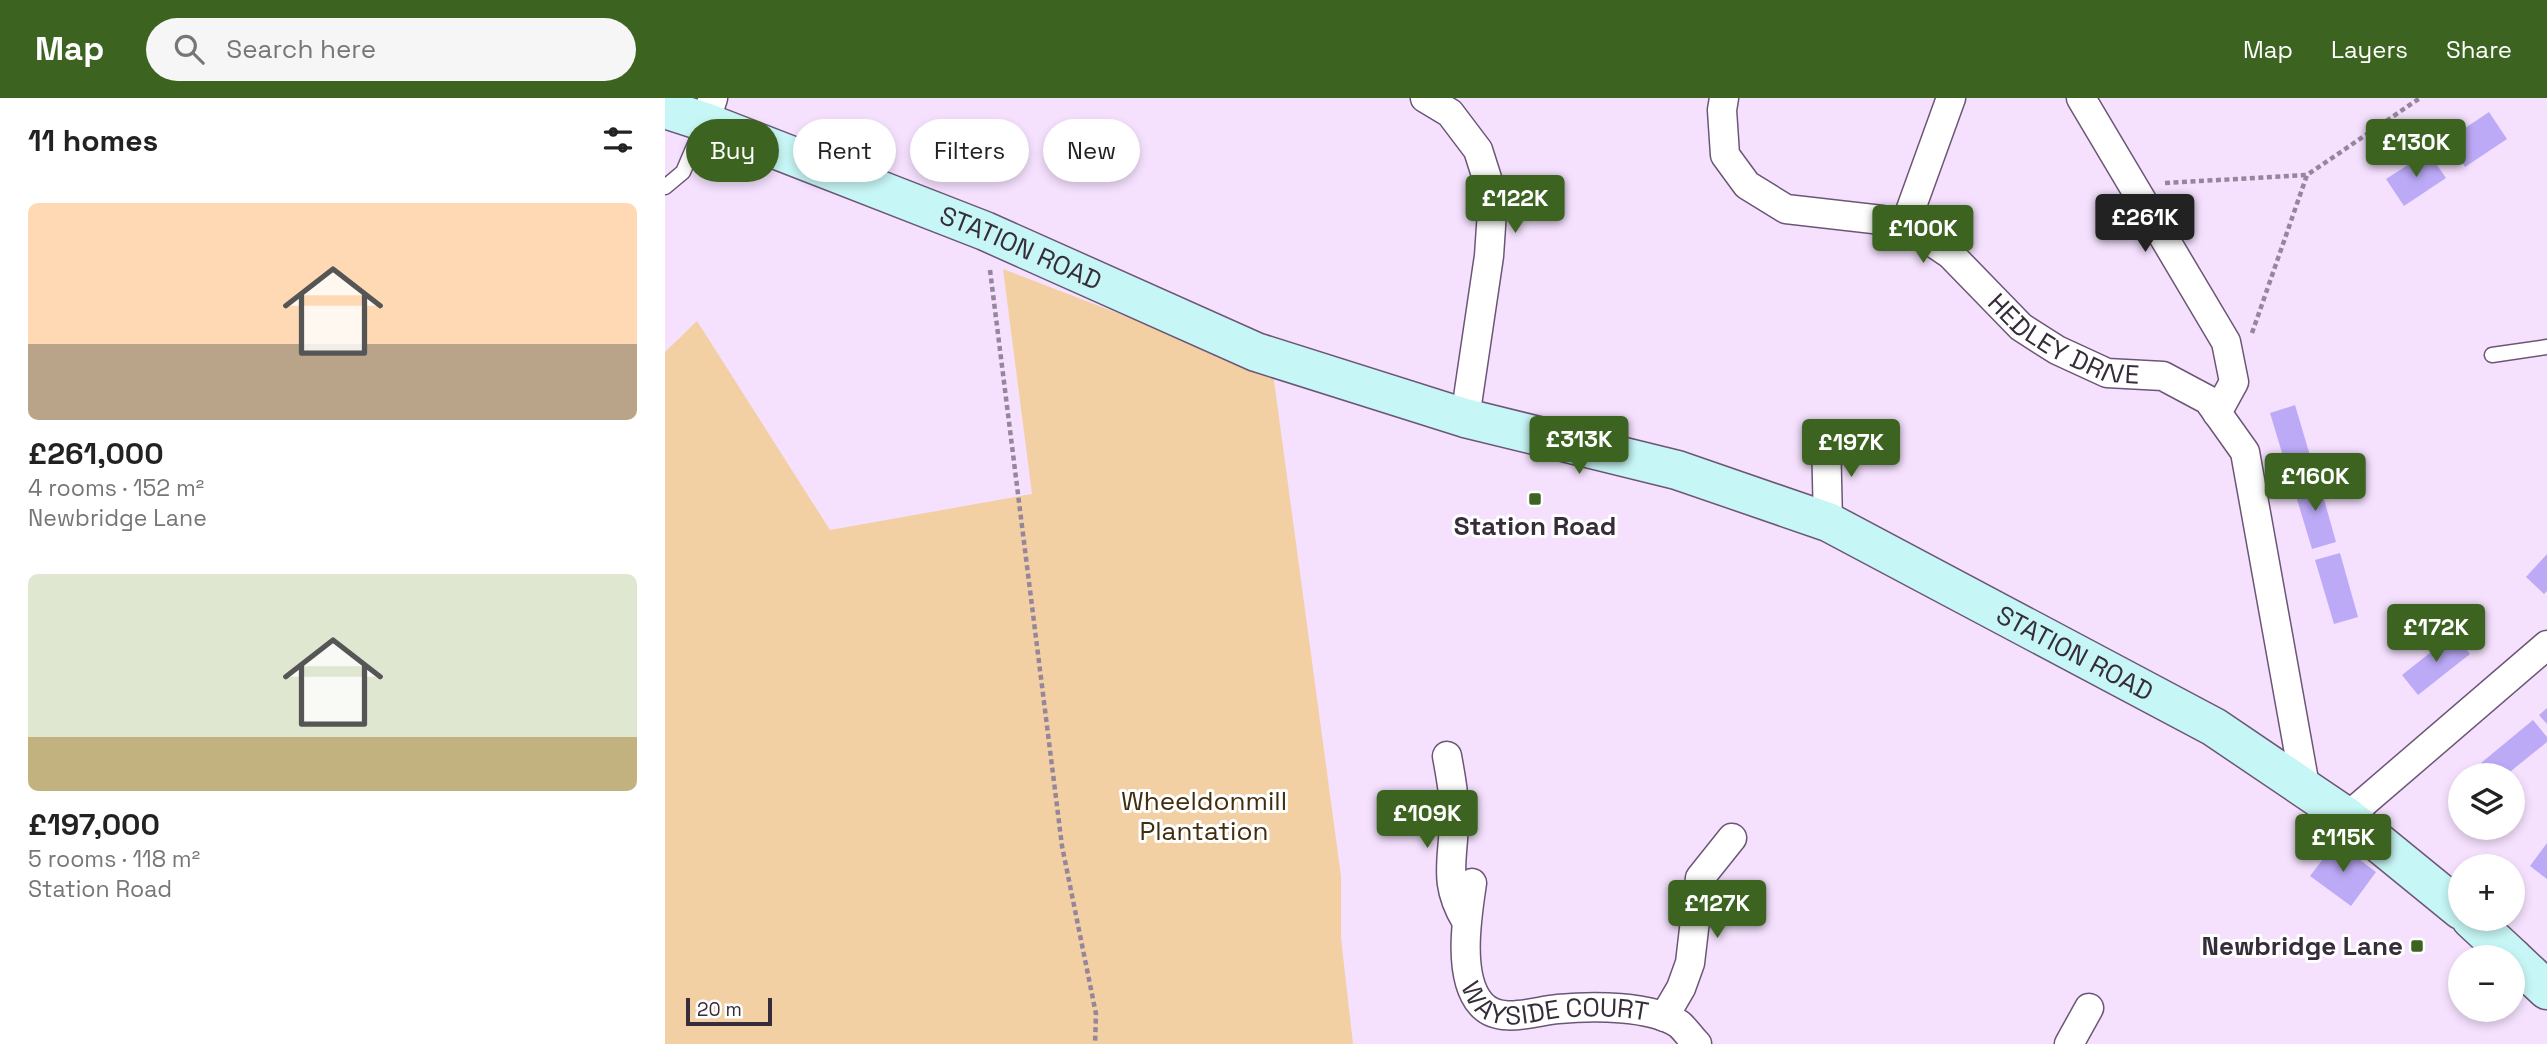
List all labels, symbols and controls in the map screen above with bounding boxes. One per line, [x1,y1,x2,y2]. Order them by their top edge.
search box [146,18,636,81]
text: Map [35,28,104,70]
icon: search [170,30,208,68]
text: Search here [226,32,376,66]
text: Map [2243,34,2293,65]
text: Layers [2331,34,2408,65]
text: Share [2446,34,2512,65]
chip: Buy [686,119,779,182]
chip: Rent [793,119,896,182]
chip: Filters [910,119,1029,182]
chip: New [1043,119,1140,182]
pin: £130K [2367,120,2465,179]
text: 11 homes [28,121,158,160]
icon: filters [599,121,637,159]
text: £130K [2382,127,2450,157]
pin: £122K [1466,176,1564,235]
text: £122K [1482,183,1548,213]
pin: £261K [2096,194,2194,254]
street label: STATION ROAD [935,198,1107,298]
text: £261K [2111,202,2179,232]
pin: £100K [1874,206,1972,265]
text: £100K [1888,213,1958,243]
icon: home [270,248,396,374]
street label: HEDLEY DRIVE [1980,286,2140,392]
pin: £313K [1530,416,1628,476]
pin: £197K [1802,420,1900,479]
text: £313K [1545,424,1613,454]
text: £197K [1818,427,1884,457]
text: £261,000 [28,434,164,473]
pin: £160K [2266,454,2364,513]
text: £160K [2281,461,2349,491]
text: 4 rooms · 152 m² [28,473,204,503]
marker: Station Road [1527,491,1543,507]
text: Newbridge Lane [28,503,207,533]
place label: Station Road [1454,509,1616,543]
street label: STATION ROAD [1990,597,2159,709]
pin: £172K [2387,604,2485,664]
text: £172K [2403,612,2469,642]
icon: home [270,619,396,745]
map controls [2448,763,2525,1022]
button: layers [2448,763,2525,840]
park label: Wheeldonmill Plantation [1121,784,1287,848]
pin: £109K [1378,790,1476,850]
text: £109K [1393,798,1461,828]
text: £197,000 [28,805,160,844]
pin: £115K [2294,814,2392,874]
text: £115K [2311,822,2375,852]
text: 5 rooms · 118 m² [28,844,200,874]
button: + [2448,854,2525,931]
text: Station Road [28,874,172,904]
pin: £127K [1668,880,1766,940]
text: £127K [1684,888,1750,918]
place label: Newbridge Lane [2202,929,2403,963]
marker: Newbridge Lane [2409,938,2425,954]
button: − [2448,945,2525,1022]
street label: WAYSIDE COURT [1454,976,1651,1033]
scale bar [686,995,772,1027]
text: 20 m [697,997,742,1022]

